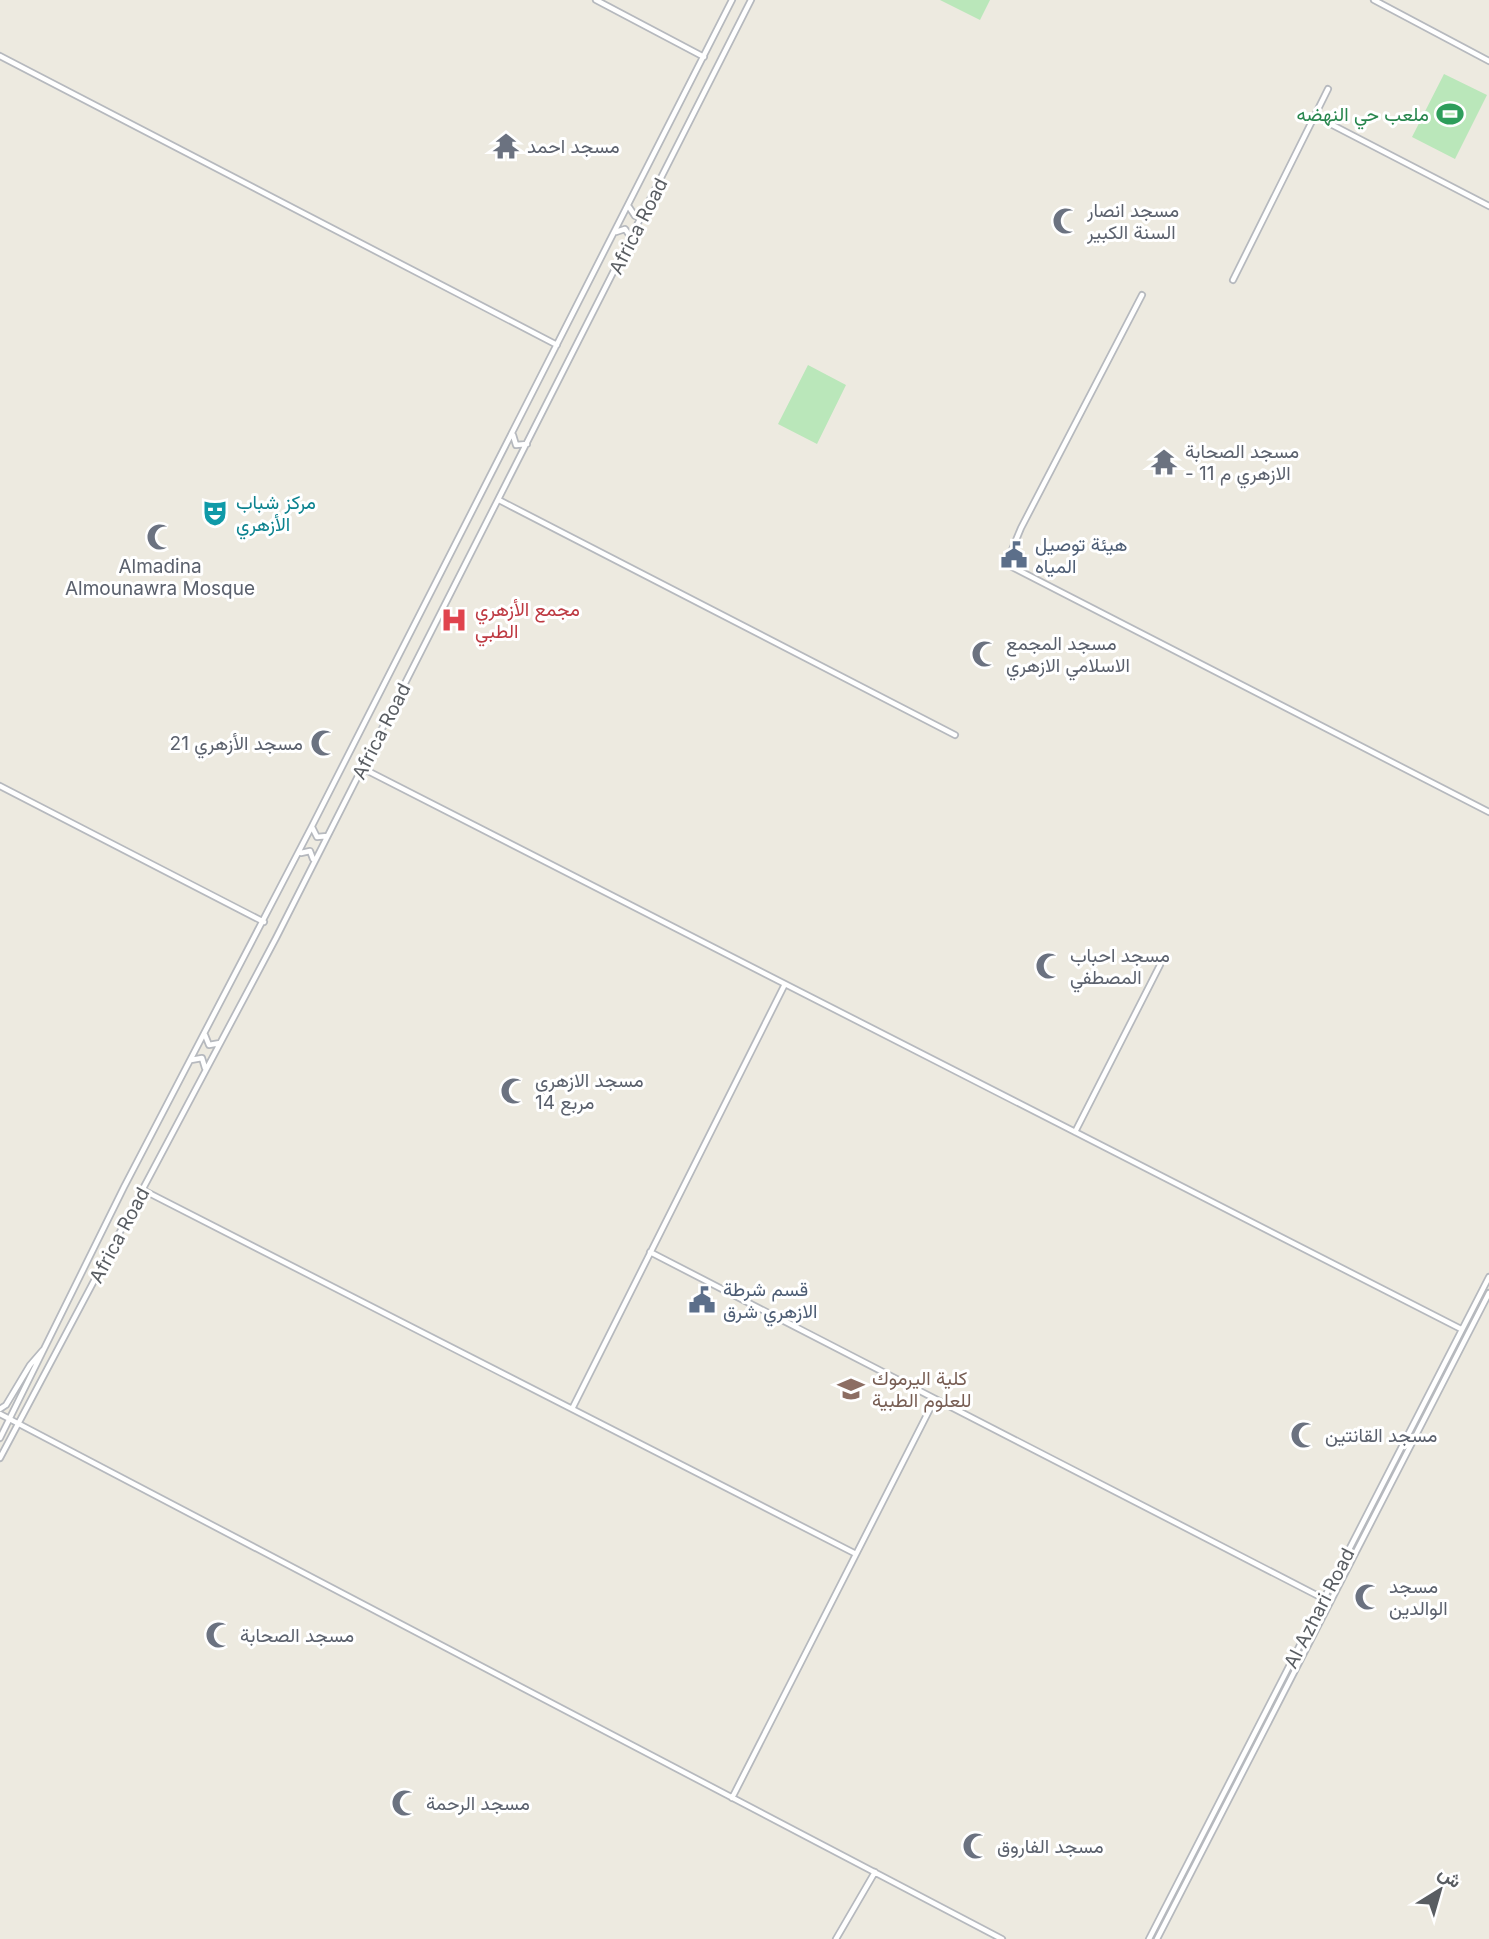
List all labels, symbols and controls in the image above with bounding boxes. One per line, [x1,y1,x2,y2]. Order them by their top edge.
sports icon: ملعب حي النهضه [1435,99,1465,129]
place label: ملعب حي النهضه [1297,103,1429,130]
temple icon: مسجد احمد [491,131,521,161]
place label: مسجد احمد [527,135,620,158]
street label: Africa Road [604,174,673,278]
place label: مسجد انصار السنة الكبير [1086,199,1179,244]
mosque icon: مسجد انصار السنة الكبير [1051,206,1081,236]
place label: مسجد الصحابة - الازهري م 11 [1185,440,1299,489]
temple icon: مسجد الصحابة - الازهري م 11 [1149,447,1179,477]
place label: مركز شباب الأزهري [236,491,316,540]
theatre icon: مركز شباب الأزهري [200,498,230,528]
mosque icon: Almadina Almounawra Mosque [145,522,175,552]
place label: هيئة توصيل المياه [1035,533,1128,578]
public building icon: هيئة توصيل المياه [999,540,1029,570]
place label: Almadina Almounawra Mosque [65,555,255,600]
place label: مجمع الأزهري الطبي [475,598,580,647]
hospital icon: مجمع الأزهري الطبي [439,605,469,635]
place label: مسجد المجمع الاسلامي الازهري [1006,632,1130,681]
mosque icon: مسجد المجمع الاسلامي الازهري [970,639,1000,669]
street label: Africa Road [347,679,416,783]
mosque icon: مسجد الأزهري 21 [309,728,339,758]
place label: مسجد الأزهري 21 [170,732,303,759]
place label: مسجد احباب المصطفي [1070,944,1170,993]
mosque icon: مسجد احباب المصطفي [1034,951,1064,981]
place label: مسجد الازهري مربع 14 [535,1069,644,1116]
mosque icon: مسجد الازهري مربع 14 [499,1076,529,1106]
street label: Africa Road [85,1183,154,1287]
place label: قسم شرطة الازهري شرق [723,1278,817,1327]
public building icon: قسم شرطة الازهري شرق [687,1285,717,1315]
place label: كلية اليرموك للعلوم الطبية [872,1367,972,1413]
school or university icon: كلية اليرموك للعلوم الطبية [836,1374,866,1404]
mosque icon: مسجد القانتين [1289,1420,1319,1450]
place label: مسجد القانتين [1325,1424,1437,1447]
street label: Al Azhari Road [1279,1544,1360,1672]
place label: مسجد الوالدين [1389,1575,1448,1620]
mosque icon: مسجد الوالدين [1353,1582,1383,1612]
mosque icon: مسجد الصحابة [204,1620,234,1650]
place label: مسجد الصحابة [240,1624,354,1647]
mosque icon: مسجد الرحمة [390,1788,420,1818]
place label: مسجد الرحمة [426,1792,530,1815]
mosque icon: مسجد الفاروق [961,1831,991,1861]
place label: مسجد الفاروق [997,1835,1104,1858]
north arrow [1405,1855,1475,1925]
text: ش [1434,1861,1466,1893]

